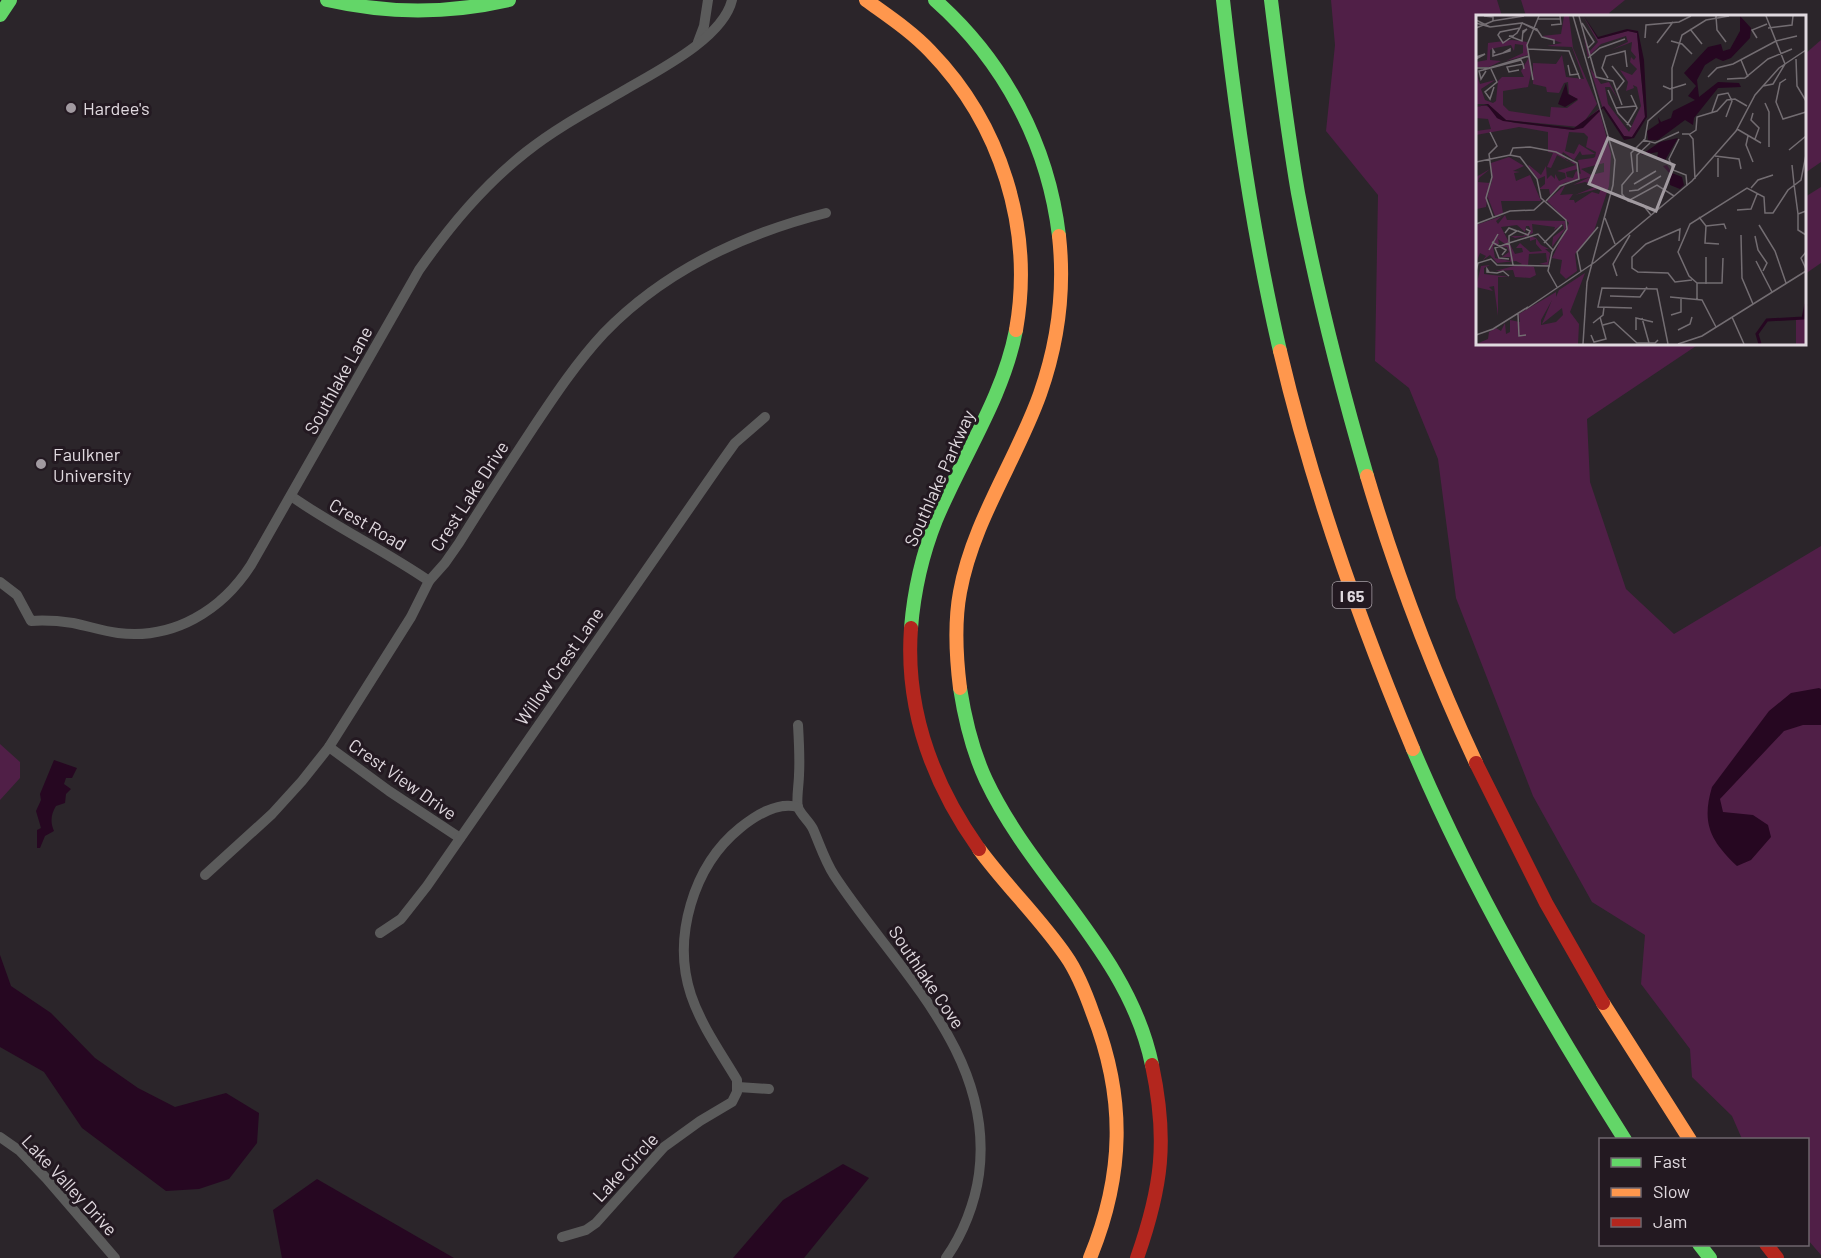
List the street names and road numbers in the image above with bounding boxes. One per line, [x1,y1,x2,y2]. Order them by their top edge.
street label: Southlake Lane [299,322,377,438]
street label: Southlake Parkway [899,406,979,550]
street label: Crest Lake Drive [425,437,513,555]
street label: Crest Road [326,493,410,555]
road number: I 65 [1332,582,1372,608]
street label: Willow Crest Lane [510,603,608,729]
street label: Crest View Drive [345,734,461,824]
street label: Southlake Cove [884,921,970,1033]
street label: Lake Circle [588,1128,662,1206]
street label: Lake Valley Drive [18,1130,122,1240]

